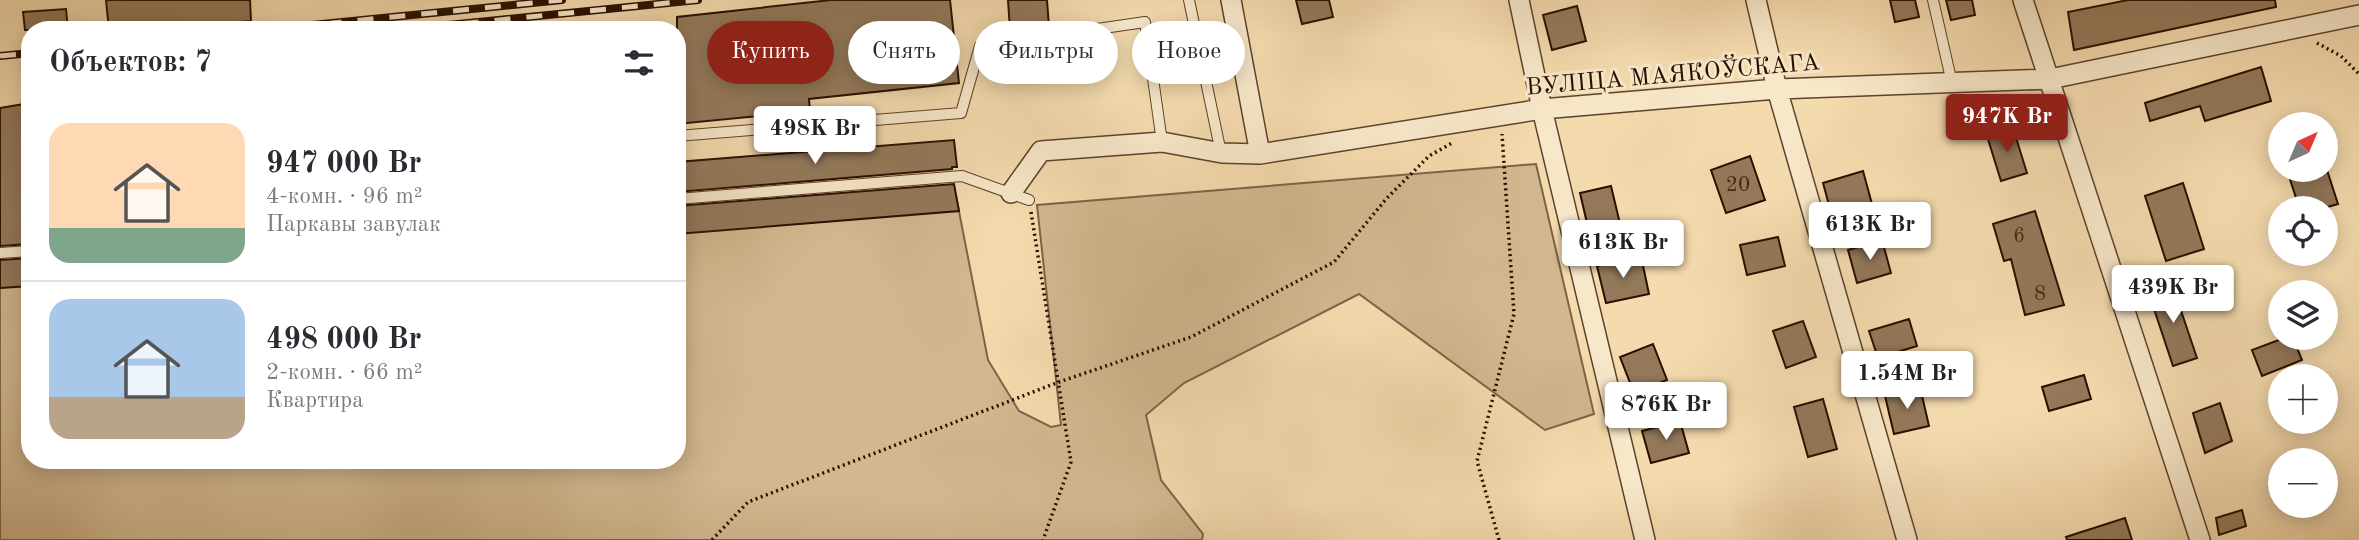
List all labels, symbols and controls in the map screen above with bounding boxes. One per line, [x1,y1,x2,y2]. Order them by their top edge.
chip: Купить [707,21,834,84]
chip: Снять [848,21,960,84]
chip: Фильтры [974,21,1118,84]
chip: Новое [1132,21,1245,84]
icon: filters [620,44,658,82]
street label: ВУЛІЦА МАЯКОЎСКАГА [1525,46,1821,101]
text: Объектов: 7 [49,48,212,78]
pin: 947K Br [1942,94,2072,154]
text: 947K Br [1962,105,2052,128]
pin: 498K Br [750,106,880,166]
north arrow [2268,112,2338,182]
map controls [2268,112,2338,518]
text: 498K Br [770,117,860,140]
text: 947 000 Br [266,149,422,179]
icon: home [105,151,189,235]
house number: 20 [1726,175,1750,196]
text: 4-комн. · 96 m² [266,185,423,208]
button: locate [2268,196,2338,266]
pin: 613K Br [1805,202,1935,262]
text: Паркавы завулак [266,213,441,236]
text: 613K Br [1825,213,1915,236]
pin: 613K Br [1558,220,1688,280]
house number: 6 [2013,226,2025,247]
text: 613K Br [1578,231,1668,254]
pin: 439K Br [2108,266,2238,325]
text: 439K Br [2128,276,2218,299]
button: layers [2268,280,2338,350]
house number: 8 [2034,284,2046,305]
text: 498 000 Br [266,325,422,355]
icon: home [105,327,189,411]
pin: 1.54M Br [1835,352,1979,411]
text: 2-комн. · 66 m² [266,361,423,384]
text: 1.54M Br [1857,362,1957,385]
button: + [2268,364,2338,434]
pin: 876K Br [1601,382,1731,442]
text: Квартира [266,389,364,412]
text: 876K Br [1621,393,1711,416]
button: − [2268,448,2338,518]

